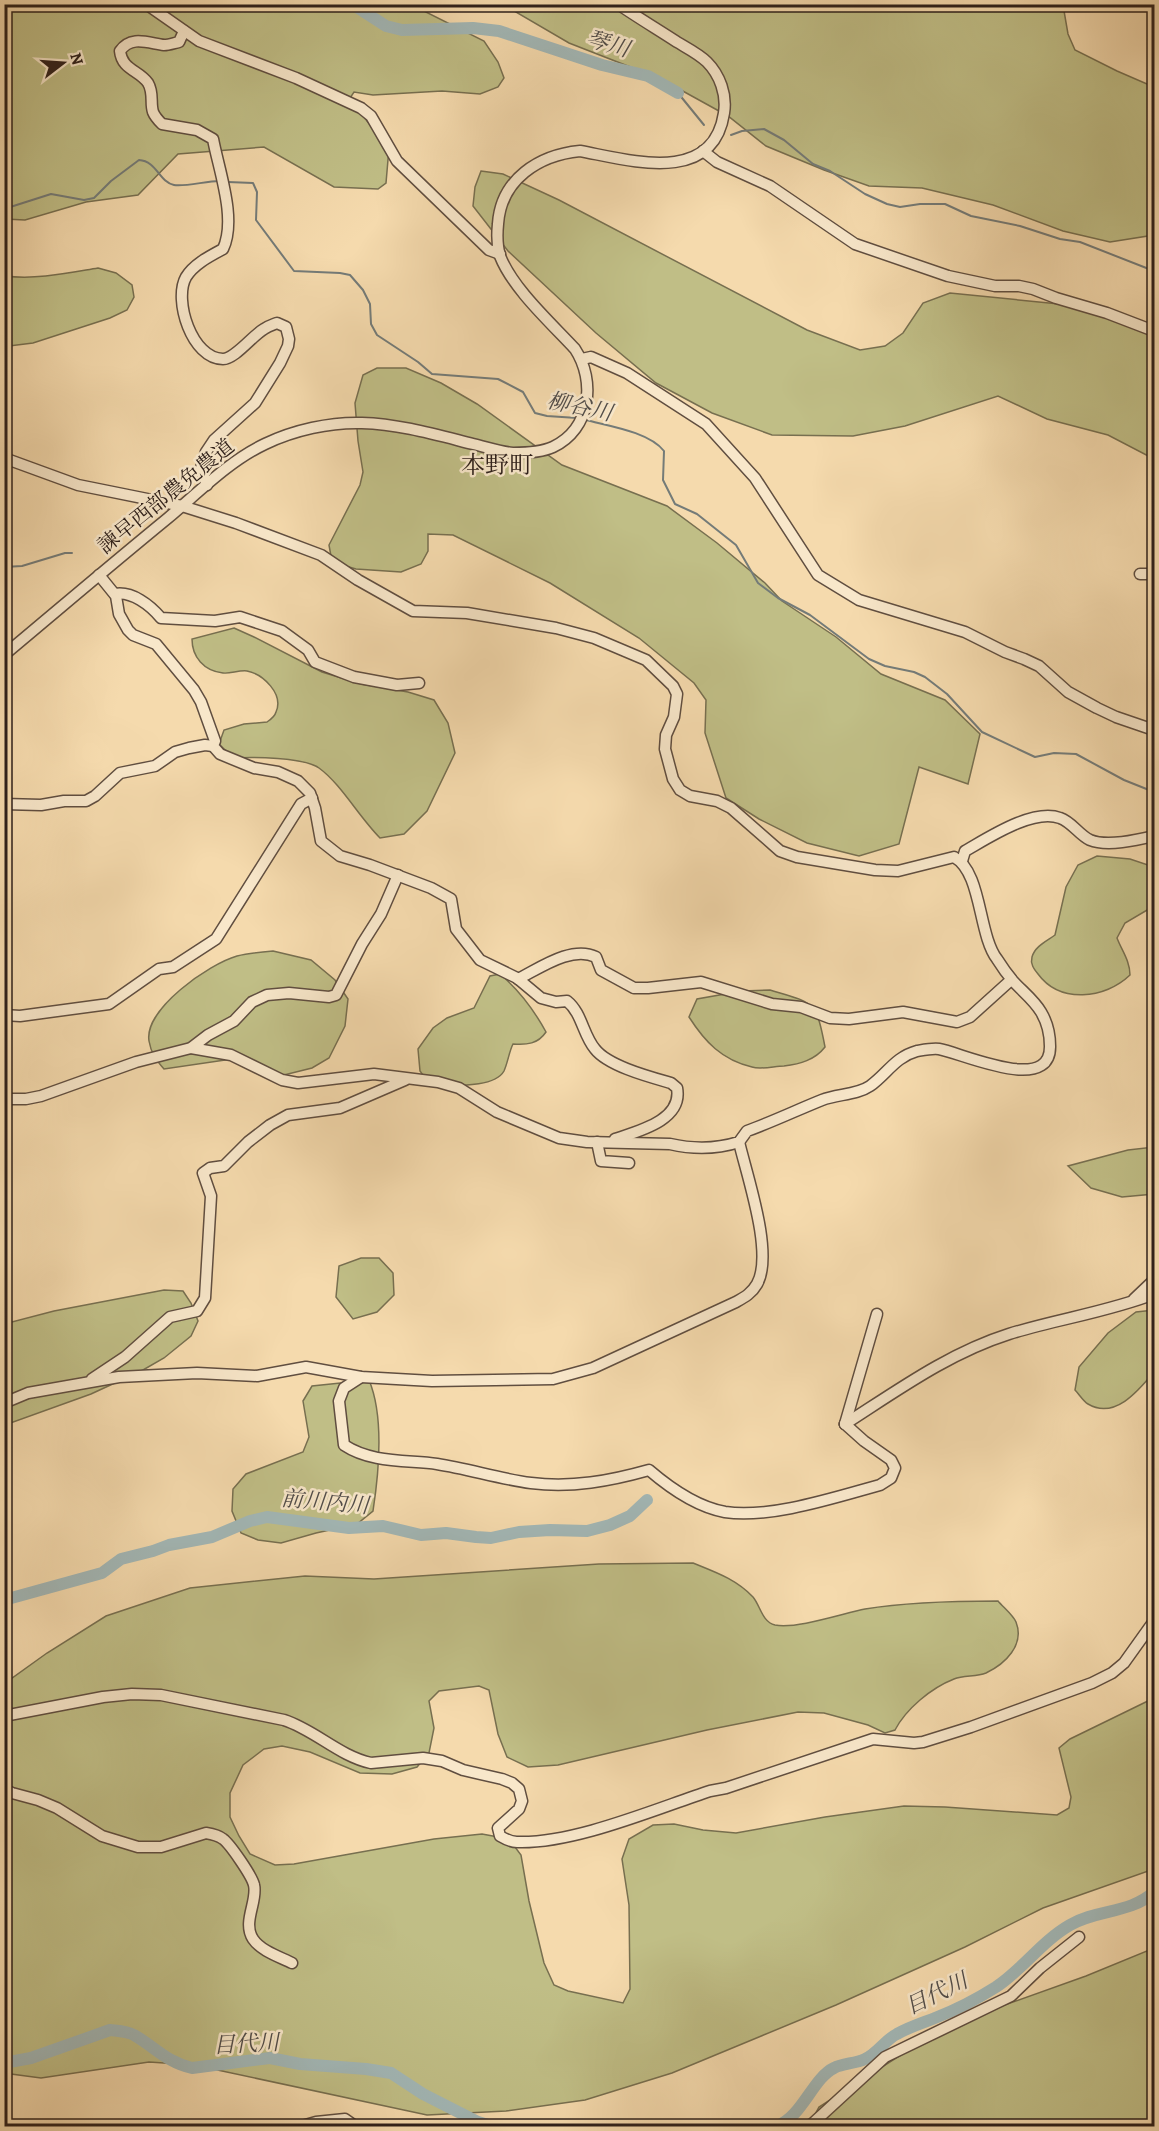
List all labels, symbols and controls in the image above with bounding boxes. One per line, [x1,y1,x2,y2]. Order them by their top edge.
water label: 琴川 [582,23,635,65]
north arrow [33,33,93,93]
text: N [64,50,89,68]
water label: 柳谷川 [544,385,617,429]
street label: 諫早西部農免農道 [92,432,240,560]
district label: 本野町 [461,449,533,481]
water label: 前川内川 [280,1483,372,1521]
water label: 目代川 [900,1965,974,2022]
water label: 目代川 [212,2027,282,2061]

